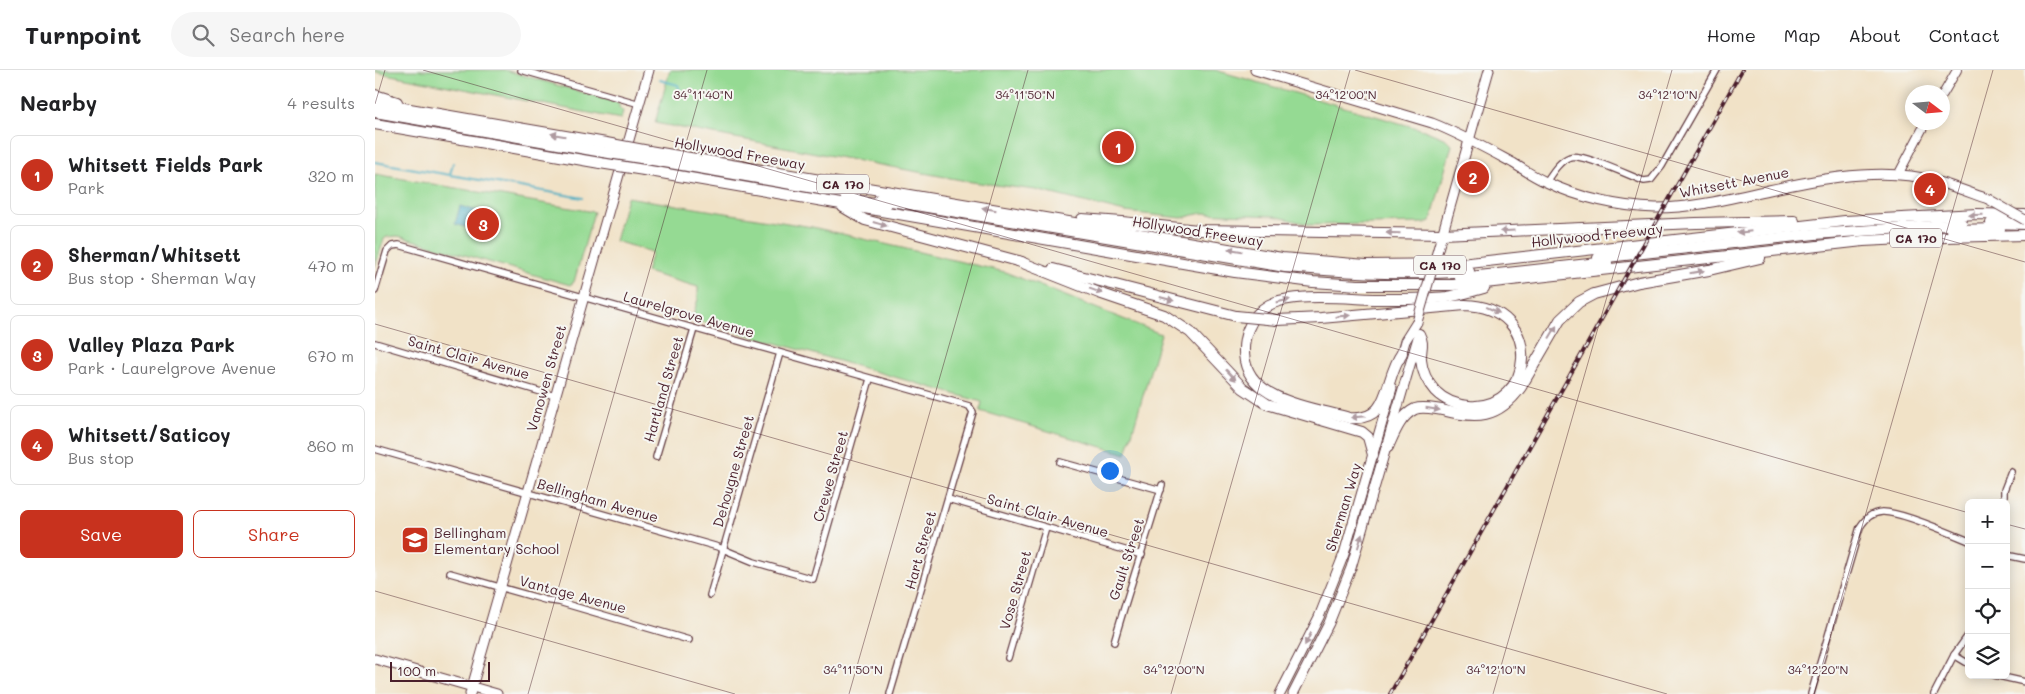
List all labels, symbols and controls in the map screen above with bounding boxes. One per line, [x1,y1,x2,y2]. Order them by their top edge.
search box [171,12,521,57]
text: Turnpoint [25,19,141,50]
icon: search [189,21,217,49]
text: Search here [229,22,345,47]
text: Home [1707,23,1756,47]
text: Map [1784,23,1820,47]
text: About [1848,23,1901,47]
text: Contact [1929,23,2000,47]
north arrow [1905,85,1950,130]
text: 34°11'40"N [673,86,733,102]
text: 34°11'50"N [995,86,1055,102]
text: 34°12'00"N [1315,86,1377,102]
text: 34°12'10"N [1638,86,1698,102]
text: Nearby [20,89,97,116]
text: 4 results [287,92,355,113]
pin: 1 [1102,128,1134,166]
one-way arrow [549,131,565,139]
street label: Hollywood Freeway [673,132,807,174]
text: Whitsett Fields Park [68,152,263,177]
pin: 2 [1457,158,1489,196]
street label: Whitsett Avenue [1678,162,1790,202]
text: 1 [33,165,41,186]
text: 320 m [308,165,354,186]
pin: 4 [1914,170,1946,208]
road number: CA 170 [817,175,869,194]
text: Park [68,177,104,198]
one-way arrow [980,204,996,212]
pin: 3 [467,205,499,243]
street label: Hollywood Freeway [1131,211,1265,251]
one-way arrow [1968,211,1984,219]
street label: Hollywood Freeway [1530,219,1664,251]
one-way arrow [872,220,887,228]
one-way arrow [1499,227,1515,235]
one-way arrow [1736,228,1752,236]
road number: CA 170 [1890,228,1942,248]
one-way arrow [1385,229,1401,237]
text: Sherman/Whitsett [68,242,241,267]
one-way arrow [1226,246,1242,254]
text: 2 [33,255,41,276]
text: 470 m [308,255,354,276]
road number: CA 170 [1414,256,1466,274]
text: Bus stop · Sherman Way [68,267,256,288]
one-way arrow [1689,267,1705,275]
street label: Laurelgrove Avenue [621,286,757,342]
one-way arrow [1088,288,1103,295]
one-way arrow [1159,295,1174,303]
one-way arrow [1275,297,1290,305]
one-way arrow [1485,306,1500,314]
one-way arrow [1335,312,1351,320]
street label: Vanowen Street [522,322,570,434]
one-way arrow [1549,326,1558,339]
street label: Saint Clair Avenue [406,331,532,383]
text: Valley Plaza Park [68,332,235,357]
street label: Hartland Street [639,334,687,444]
text: 3 [32,345,42,366]
text: 670 m [308,345,354,366]
text: Park · Laurelgrove Avenue [68,357,276,378]
one-way arrow [1225,368,1237,380]
one-way arrow [1426,406,1442,414]
street label: Dehougne Street [708,413,758,529]
one-way arrow [1350,413,1366,421]
text: Whitsett/Saticoy [68,422,231,447]
street label: Crewe Street [808,428,852,524]
text: 4 [32,435,42,456]
text: 860 m [307,435,354,456]
text: Bus stop [68,447,134,468]
your location [1097,458,1123,484]
street label: Sherman Way [1320,460,1366,554]
street label: Bellingham Avenue [535,474,661,526]
street label: Saint Clair Avenue [985,489,1111,541]
map controls [1965,499,2010,679]
button: + [1965,499,2010,544]
street label: Hart Street [900,508,940,592]
button: Save [20,510,183,558]
button: Share [193,510,355,558]
street label: Gault Street [1104,515,1148,603]
place label: Bellingham Elementary School [434,523,560,558]
school or university icon: Bellingham Elementary School [400,525,430,555]
one-way arrow [1357,533,1364,548]
button: − [1965,544,2010,589]
street label: Vose Street [995,548,1035,632]
street label: Vantage Avenue [517,571,629,617]
button: locate [1965,589,2010,634]
one-way arrow [1304,631,1312,646]
button: layers [1965,634,2010,679]
scale bar [390,659,490,682]
text: 100 m [397,661,436,680]
text: 34°11'50"N [823,661,883,677]
text: 34°12'00"N [1143,661,1205,677]
text: 34°12'10"N [1466,661,1526,677]
text: 34°12'20"N [1788,661,1848,677]

